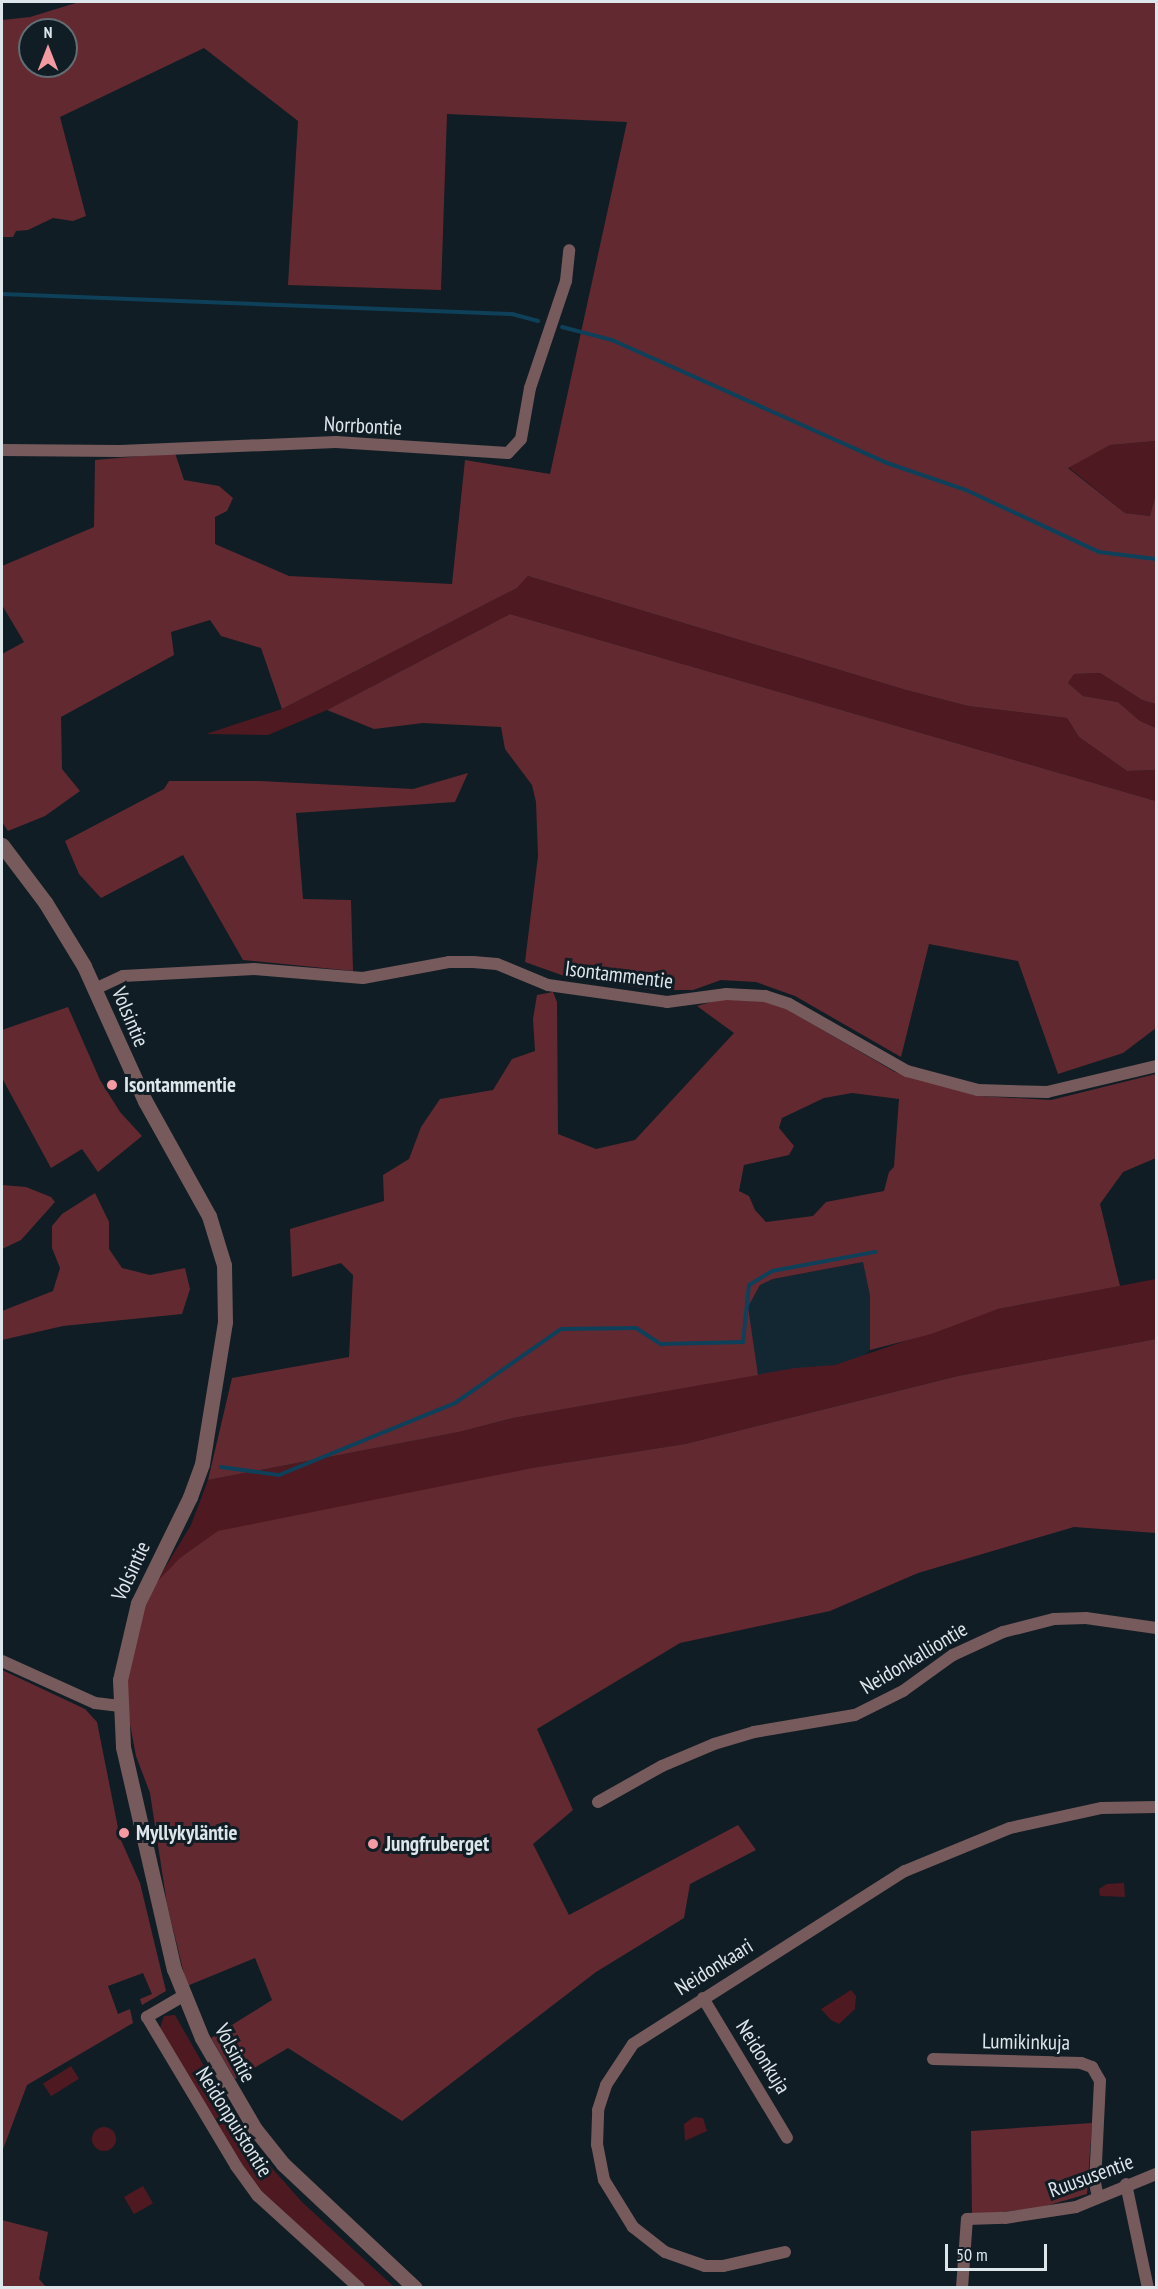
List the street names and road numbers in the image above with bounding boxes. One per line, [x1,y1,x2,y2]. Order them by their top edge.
street label: Norrbontie [323,411,403,441]
street label: Isontammentie [564,956,674,994]
street label: Volsintie [106,983,154,1051]
street label: Volsintie [106,1537,156,1605]
street label: Neidonkalliontie [856,1616,972,1700]
street label: Neidonkaari [670,1933,758,2001]
street label: Neidonkuja [731,2016,795,2098]
street label: Volsintie [209,2019,261,2087]
street label: Lumikinkuja [982,2029,1070,2055]
street label: Neidonpuistontie [190,2062,278,2182]
street label: Ruususentie [1045,2149,1137,2203]

